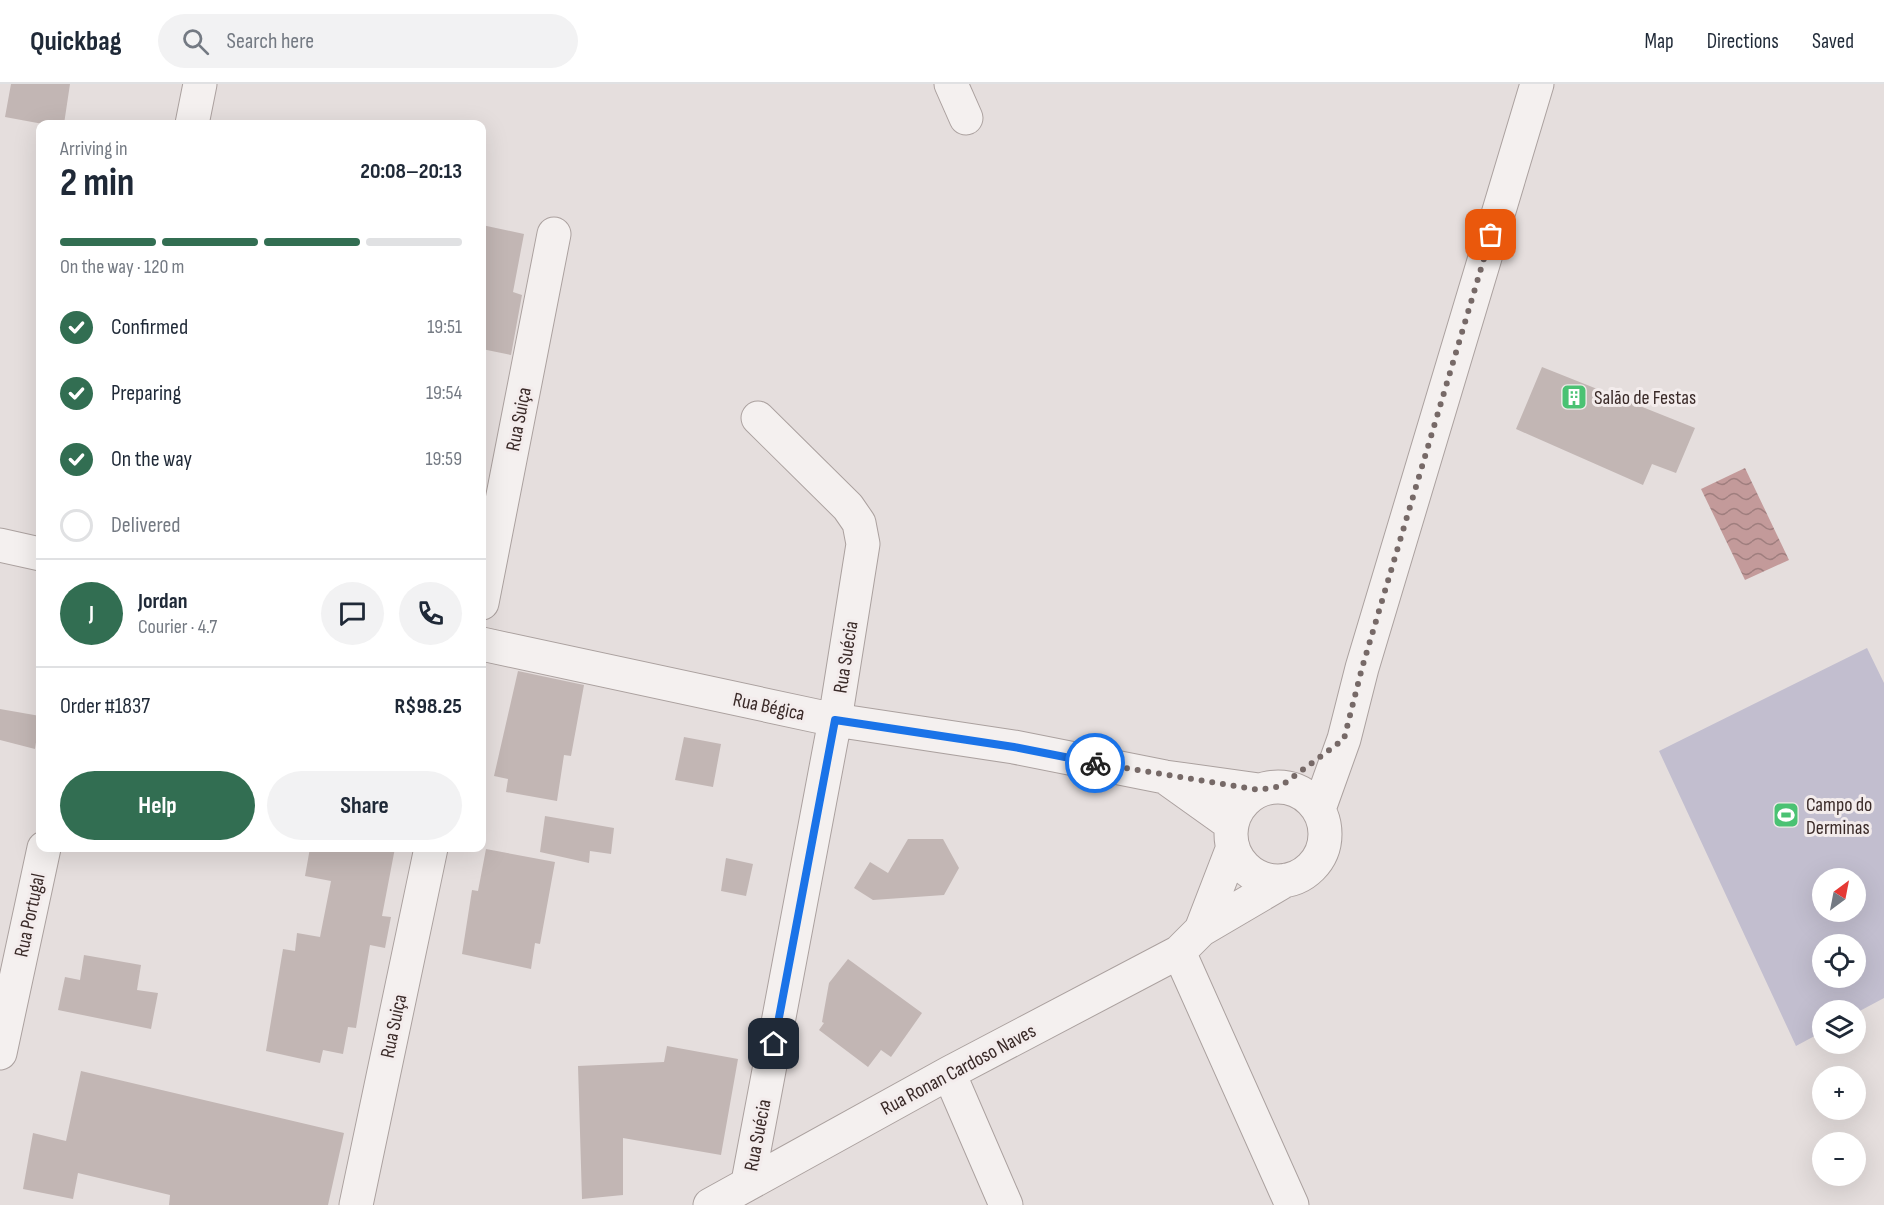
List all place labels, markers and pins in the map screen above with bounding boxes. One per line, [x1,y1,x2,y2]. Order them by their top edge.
pin [1465,209,1516,260]
building icon: Salão de Festas [1559,382,1589,412]
place label: Salão de Festas [1594,386,1696,410]
place label: Campo do Derminas [1806,793,1872,840]
sports icon: Campo do Derminas [1771,800,1801,830]
pin [748,1018,799,1069]

